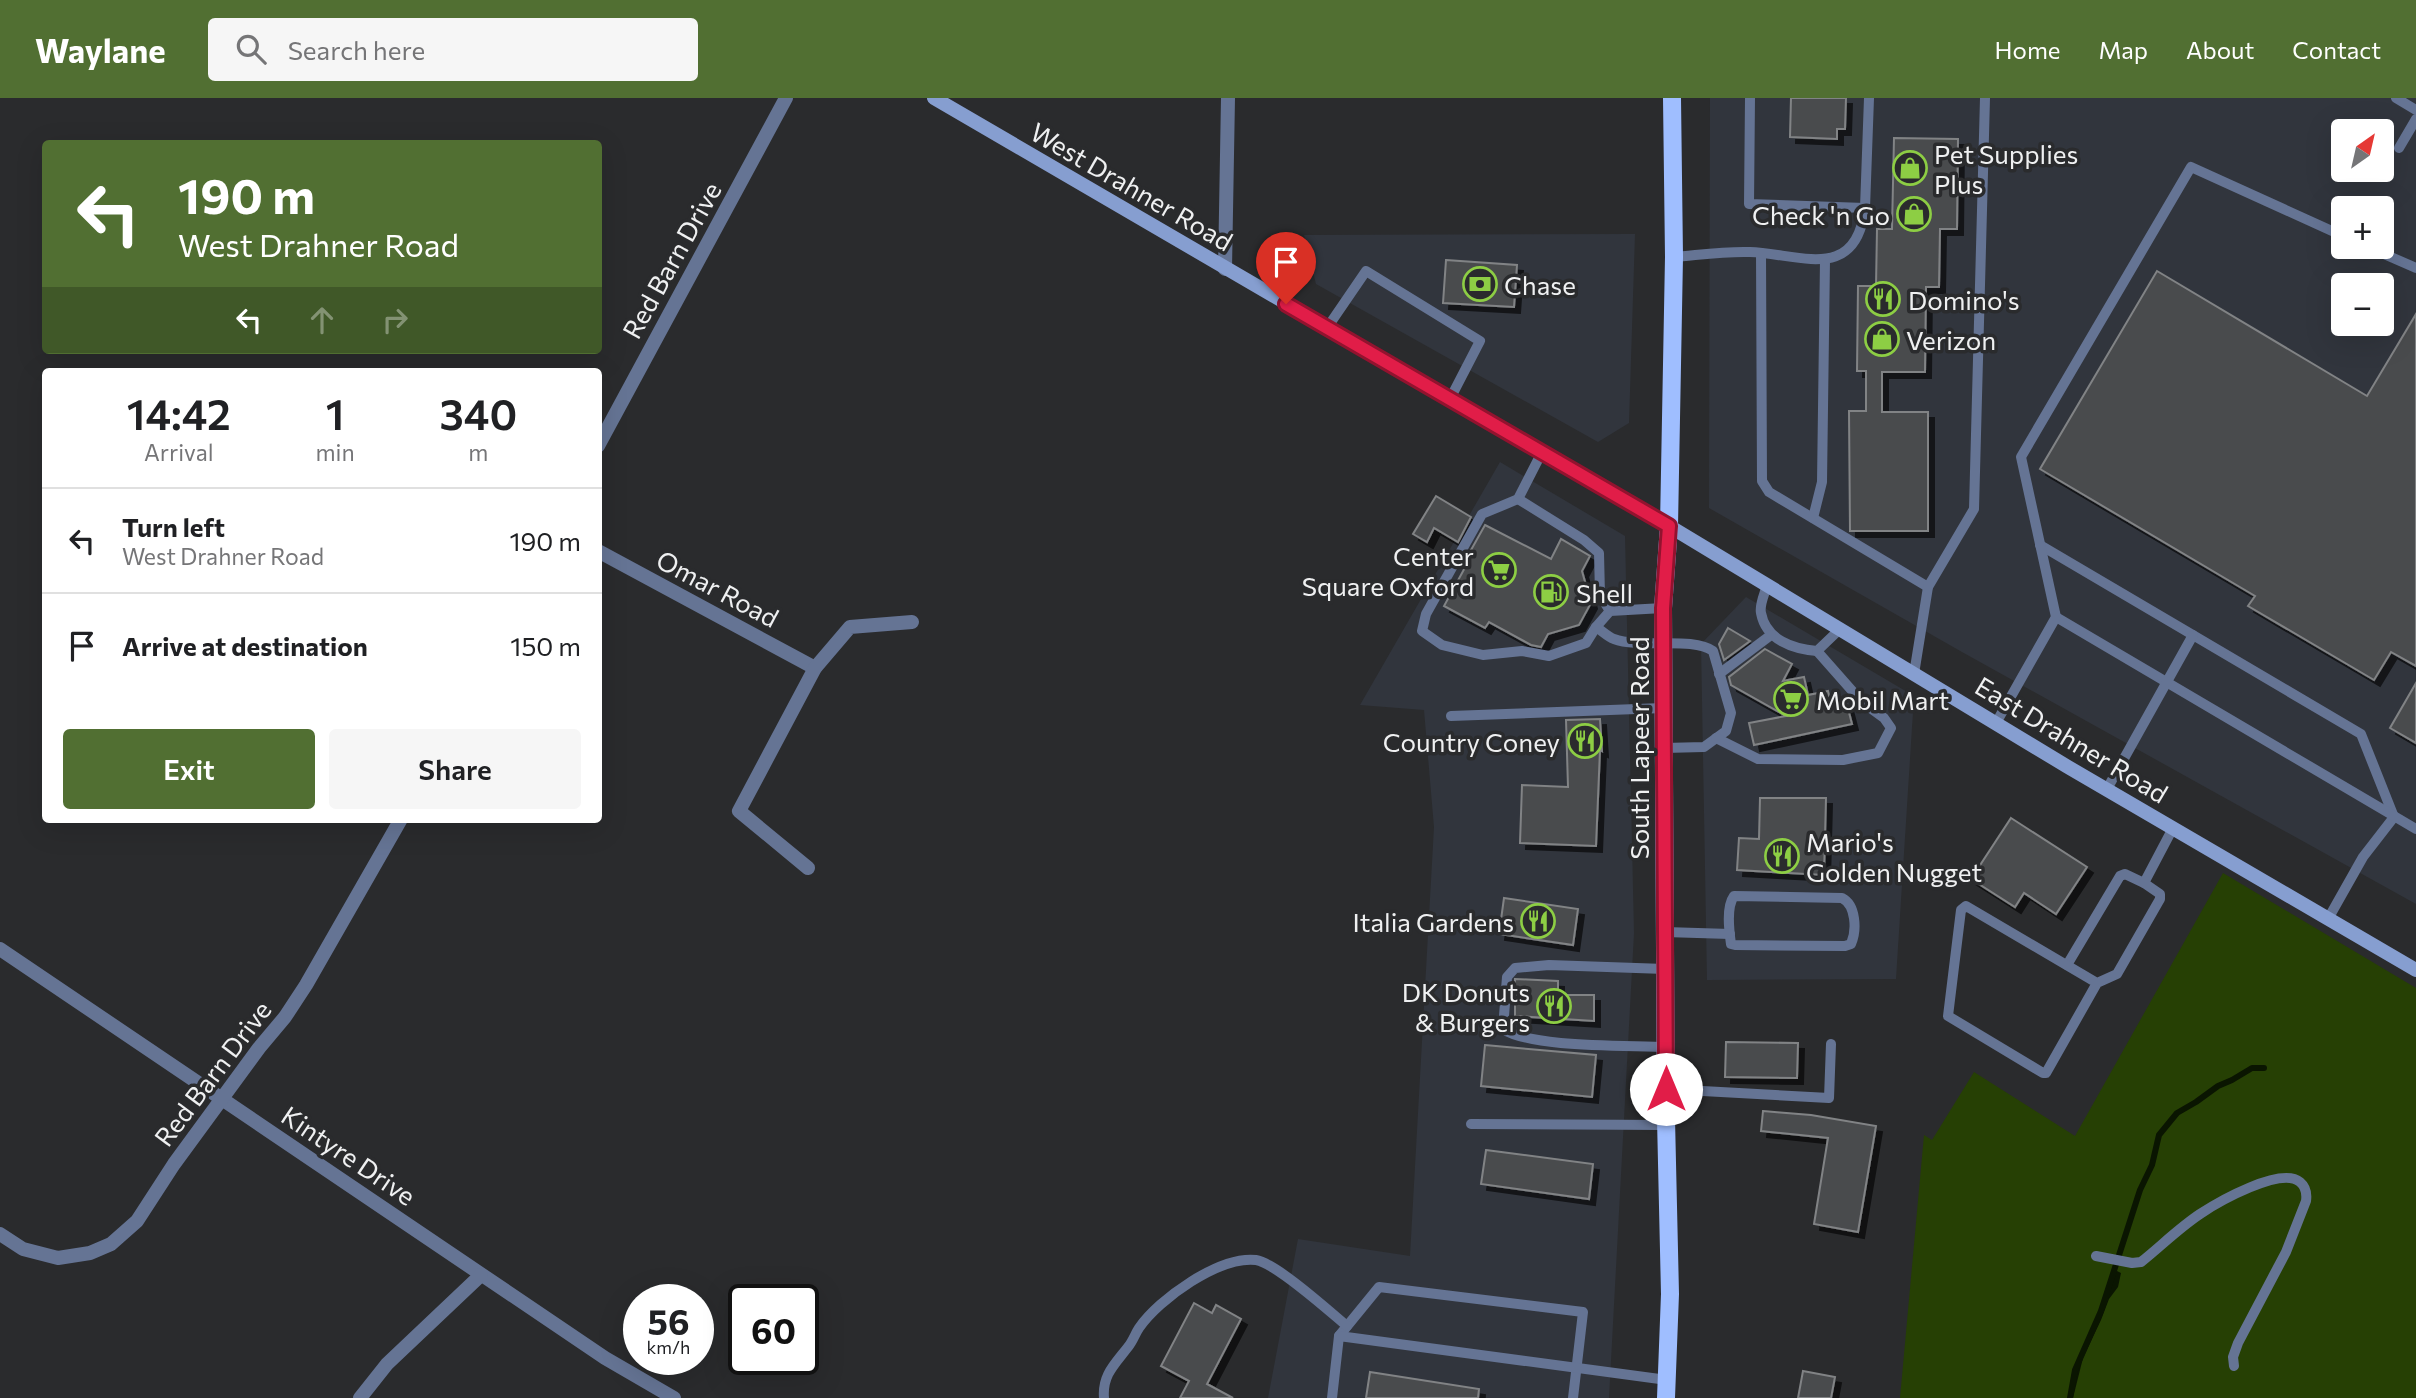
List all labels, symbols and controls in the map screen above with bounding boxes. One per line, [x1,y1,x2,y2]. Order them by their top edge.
search box [208,18,698,81]
text: Waylane [35,29,166,70]
icon: search [232,30,270,68]
text: Search here [288,34,425,65]
text: Home [1995,35,2061,64]
text: Map [2099,35,2148,64]
text: About [2186,35,2254,64]
text: Contact [2292,35,2381,64]
street label: West Drahner Road [1025,116,1239,256]
north arrow [2331,119,2394,182]
map controls [2331,119,2394,336]
place label: Pet Supplies Plus [1934,138,2078,199]
shop icon: Pet Supplies Plus [1891,149,1929,187]
text: 190 m [178,164,315,224]
icon: left [63,168,154,259]
street label: Red Barn Drive [615,177,727,343]
shop icon: Check 'n Go [1895,195,1933,233]
button: + [2331,196,2394,259]
place label: Check 'n Go [1752,199,1890,230]
text: West Drahner Road [178,224,459,264]
pin [1256,232,1316,304]
icon: arrive [1267,243,1305,281]
bank icon: Chase [1461,265,1499,303]
place label: Chase [1504,269,1576,300]
button: − [2331,273,2394,336]
restaurant icon: Domino's [1864,280,1902,318]
place label: Domino's [1908,284,2020,315]
icon: left [230,301,268,339]
icon: ahead [303,301,341,339]
icon: right [376,301,414,339]
shop icon: Verizon [1863,320,1901,358]
place label: Verizon [1906,324,1996,355]
text: 14:42 [127,387,231,439]
text: 1 [326,387,344,439]
text: 340 [440,387,517,439]
text: Arrival [144,438,214,466]
text: min [316,438,355,466]
text: m [468,438,488,466]
text: Turn left [122,511,225,542]
icon: left [63,522,101,560]
text: 190 m [509,525,581,556]
place label: Center Square Oxford [1302,540,1474,601]
text: West Drahner Road [122,542,324,570]
street label: Omar Road [652,543,784,633]
supermarket icon: Center Square Oxford [1480,551,1518,589]
fuel station icon: Shell [1532,573,1570,611]
place label: Shell [1576,577,1633,608]
icon: arrive [63,627,101,665]
text: Arrive at destination [122,630,368,661]
text: 150 m [510,630,581,661]
street label: South Lapeer Road [1623,636,1654,860]
street label: East Drahner Road [1970,669,2174,809]
supermarket icon: Mobil Mart [1772,680,1810,718]
place label: Mobil Mart [1816,684,1949,715]
restaurant icon: Country Coney [1566,722,1604,760]
place label: Country Coney [1383,726,1560,757]
button: Exit [63,729,315,809]
button: Share [329,729,581,809]
place label: Mario's Golden Nugget [1806,826,1982,887]
restaurant icon: Mario's Golden Nugget [1763,837,1801,875]
restaurant icon: Italia Gardens [1519,902,1557,940]
place label: Italia Gardens [1353,906,1514,937]
place label: DK Donuts & Burgers [1402,976,1530,1037]
restaurant icon: DK Donuts & Burgers [1535,987,1573,1025]
street label: Red Barn Drive [147,994,277,1152]
position arrow [1629,1052,1703,1126]
street label: Kintyre Drive [276,1099,422,1211]
speed limit sign: 60 [728,1284,819,1375]
text: 56 [647,1299,689,1342]
text: km/h [647,1336,690,1358]

